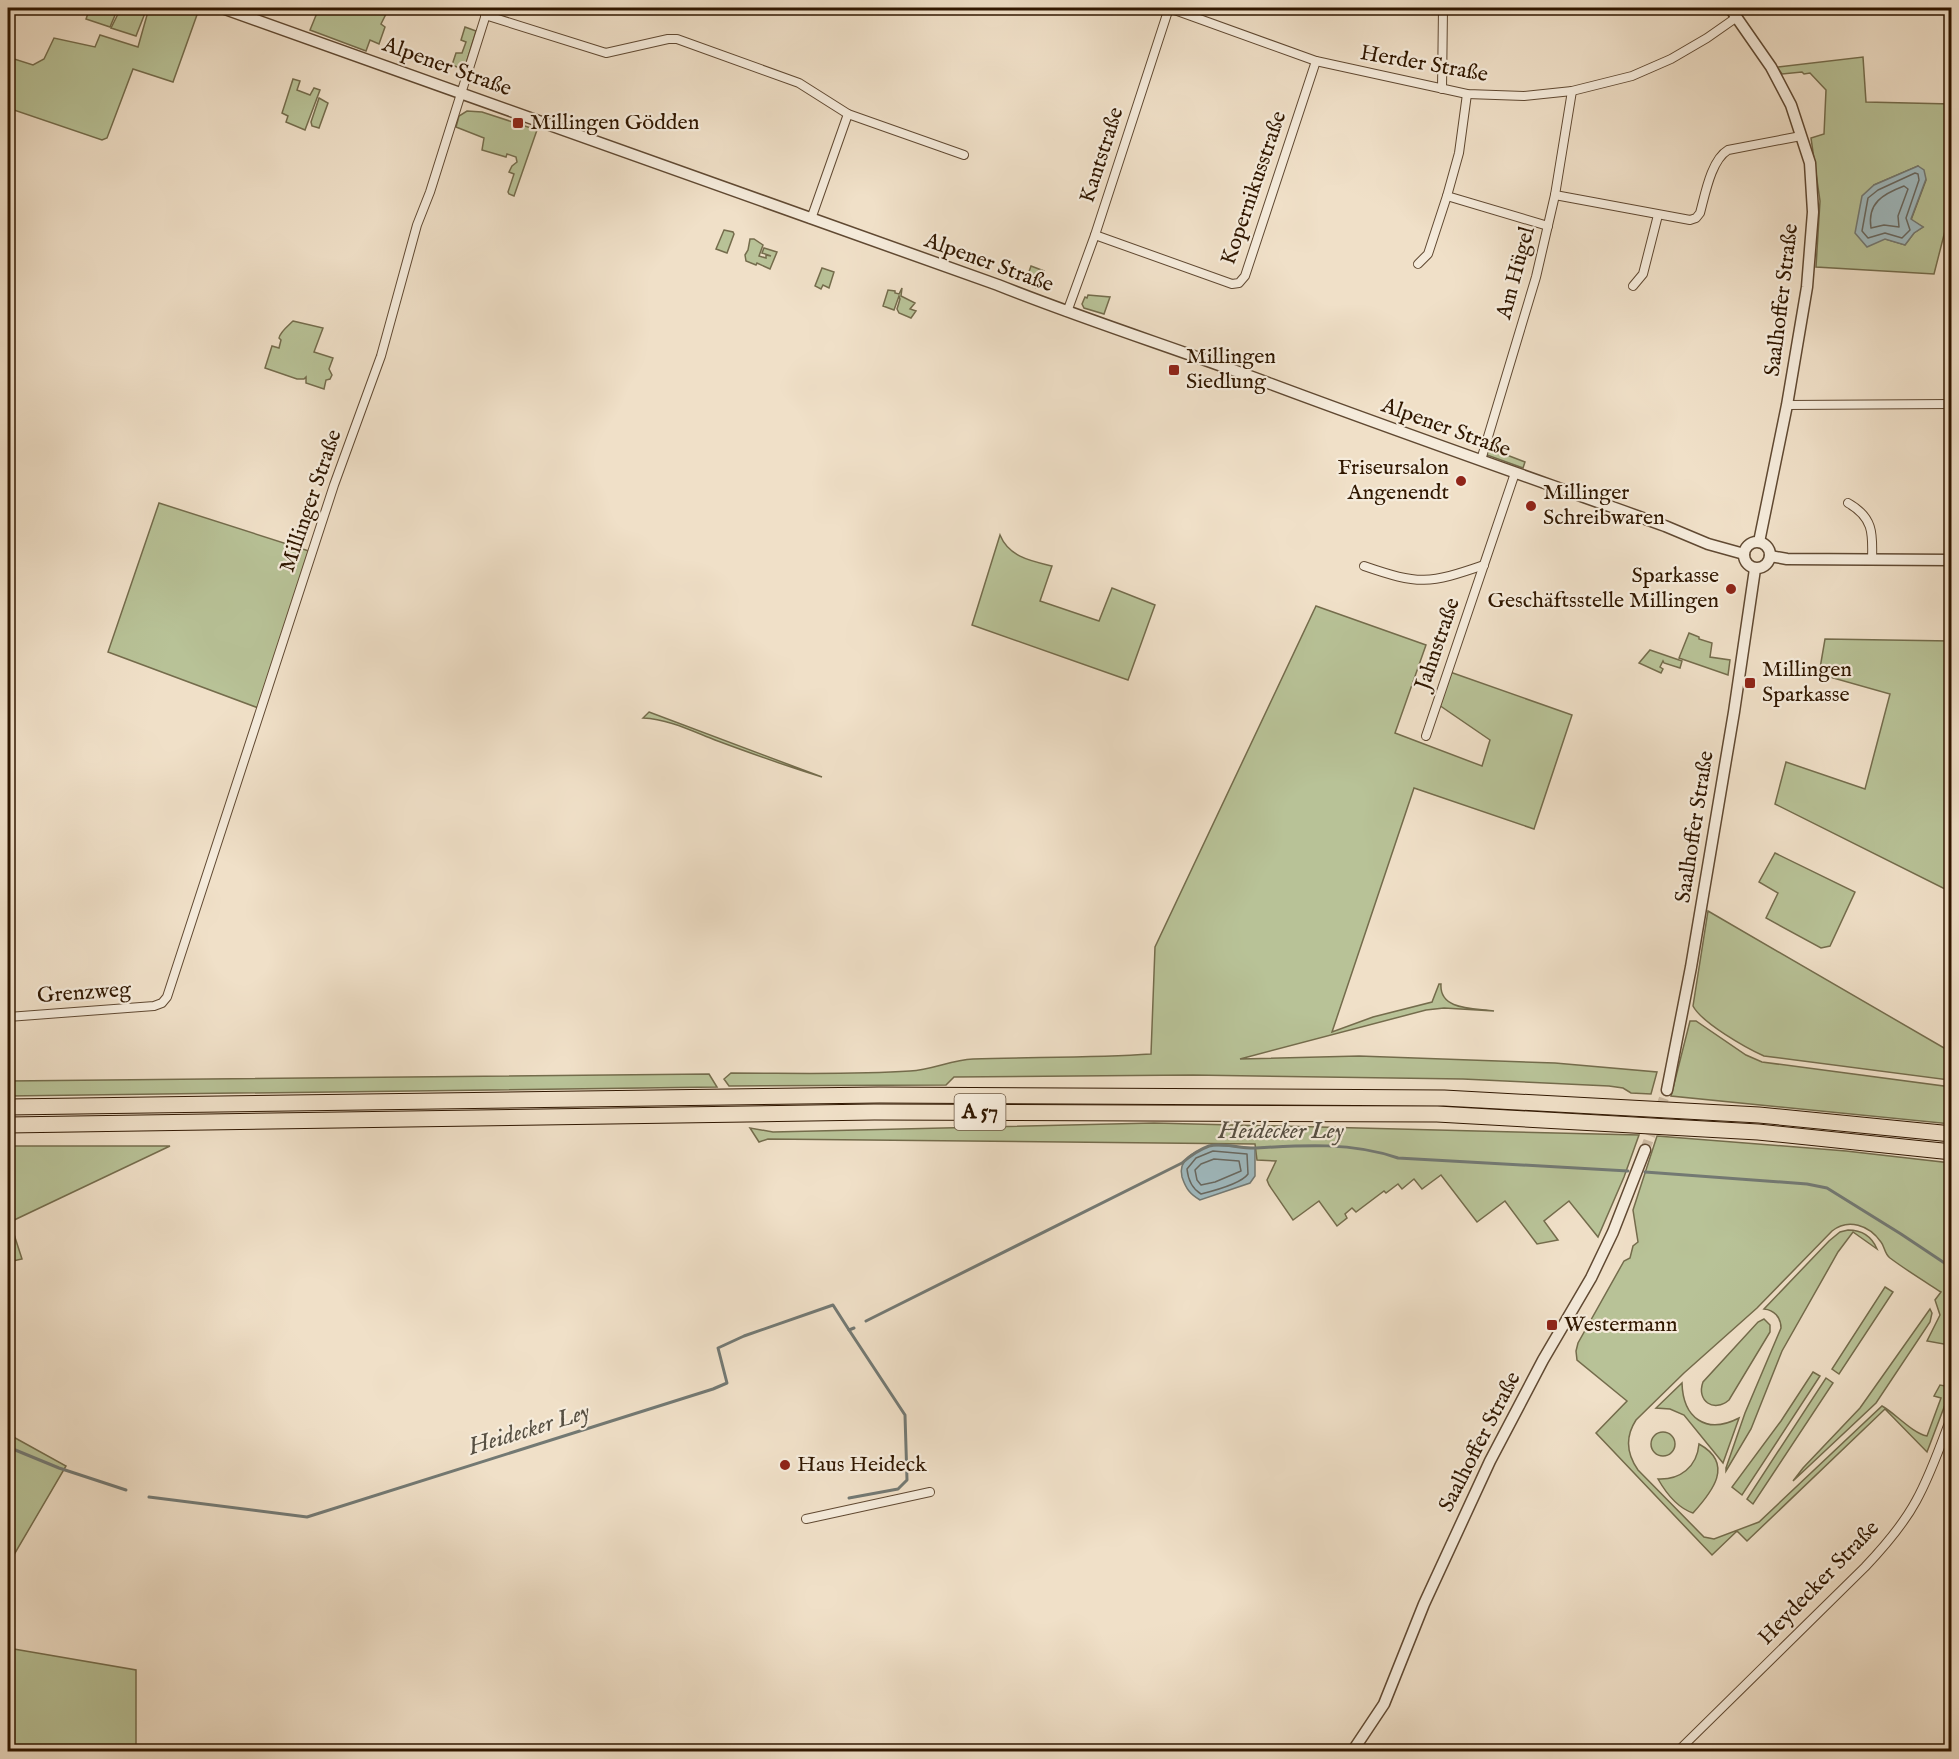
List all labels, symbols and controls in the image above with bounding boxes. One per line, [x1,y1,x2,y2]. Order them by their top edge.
street label: Alpener Straße [378,30,515,103]
street label: Herder Straße [1358,39,1490,89]
street label: Kantstraße [1073,104,1131,206]
street label: Kopernikusstraße [1215,108,1293,268]
place label: Millingen Gödden [530,109,700,137]
marker: Millingen Gödden [511,116,525,130]
street label: Saalhoffer Straße [1759,222,1805,378]
street label: Am Hügel [1490,224,1542,323]
street label: Alpener Straße [920,226,1057,299]
place label: Millingen Siedlung [1186,343,1276,396]
marker: Millingen Siedlung [1167,363,1181,377]
street label: Alpener Straße [1377,391,1514,464]
street label: Millinger Straße [274,426,348,576]
place label: Friseursalon Angenendt [1337,454,1449,507]
marker: Friseursalon Angenendt [1454,474,1468,488]
place label: Millinger Schreibwaren [1543,479,1665,532]
marker: Millinger Schreibwaren [1524,499,1538,513]
place label: Sparkasse Geschäftsstelle Millingen [1488,562,1719,615]
marker: Sparkasse Geschäftsstelle Millingen [1724,582,1738,596]
street label: Jahnstraße [1408,594,1467,697]
place label: Millingen Sparkasse [1762,656,1852,709]
marker: Millingen Sparkasse [1743,676,1757,690]
street label: Saalhoffer Straße [1669,749,1721,905]
street label: Grenzweg [36,976,133,1010]
road number: A 57 [954,1094,1006,1130]
water label: Heidecker Ley [1217,1116,1345,1147]
place label: Westermann [1564,1311,1678,1339]
marker: Westermann [1545,1318,1559,1332]
street label: Saalhoffer Straße [1433,1367,1527,1517]
water label: Heidecker Ley [464,1397,594,1463]
place label: Haus Heideck [797,1451,927,1479]
marker: Haus Heideck [778,1458,792,1472]
street label: Heydecker Straße [1752,1515,1886,1651]

